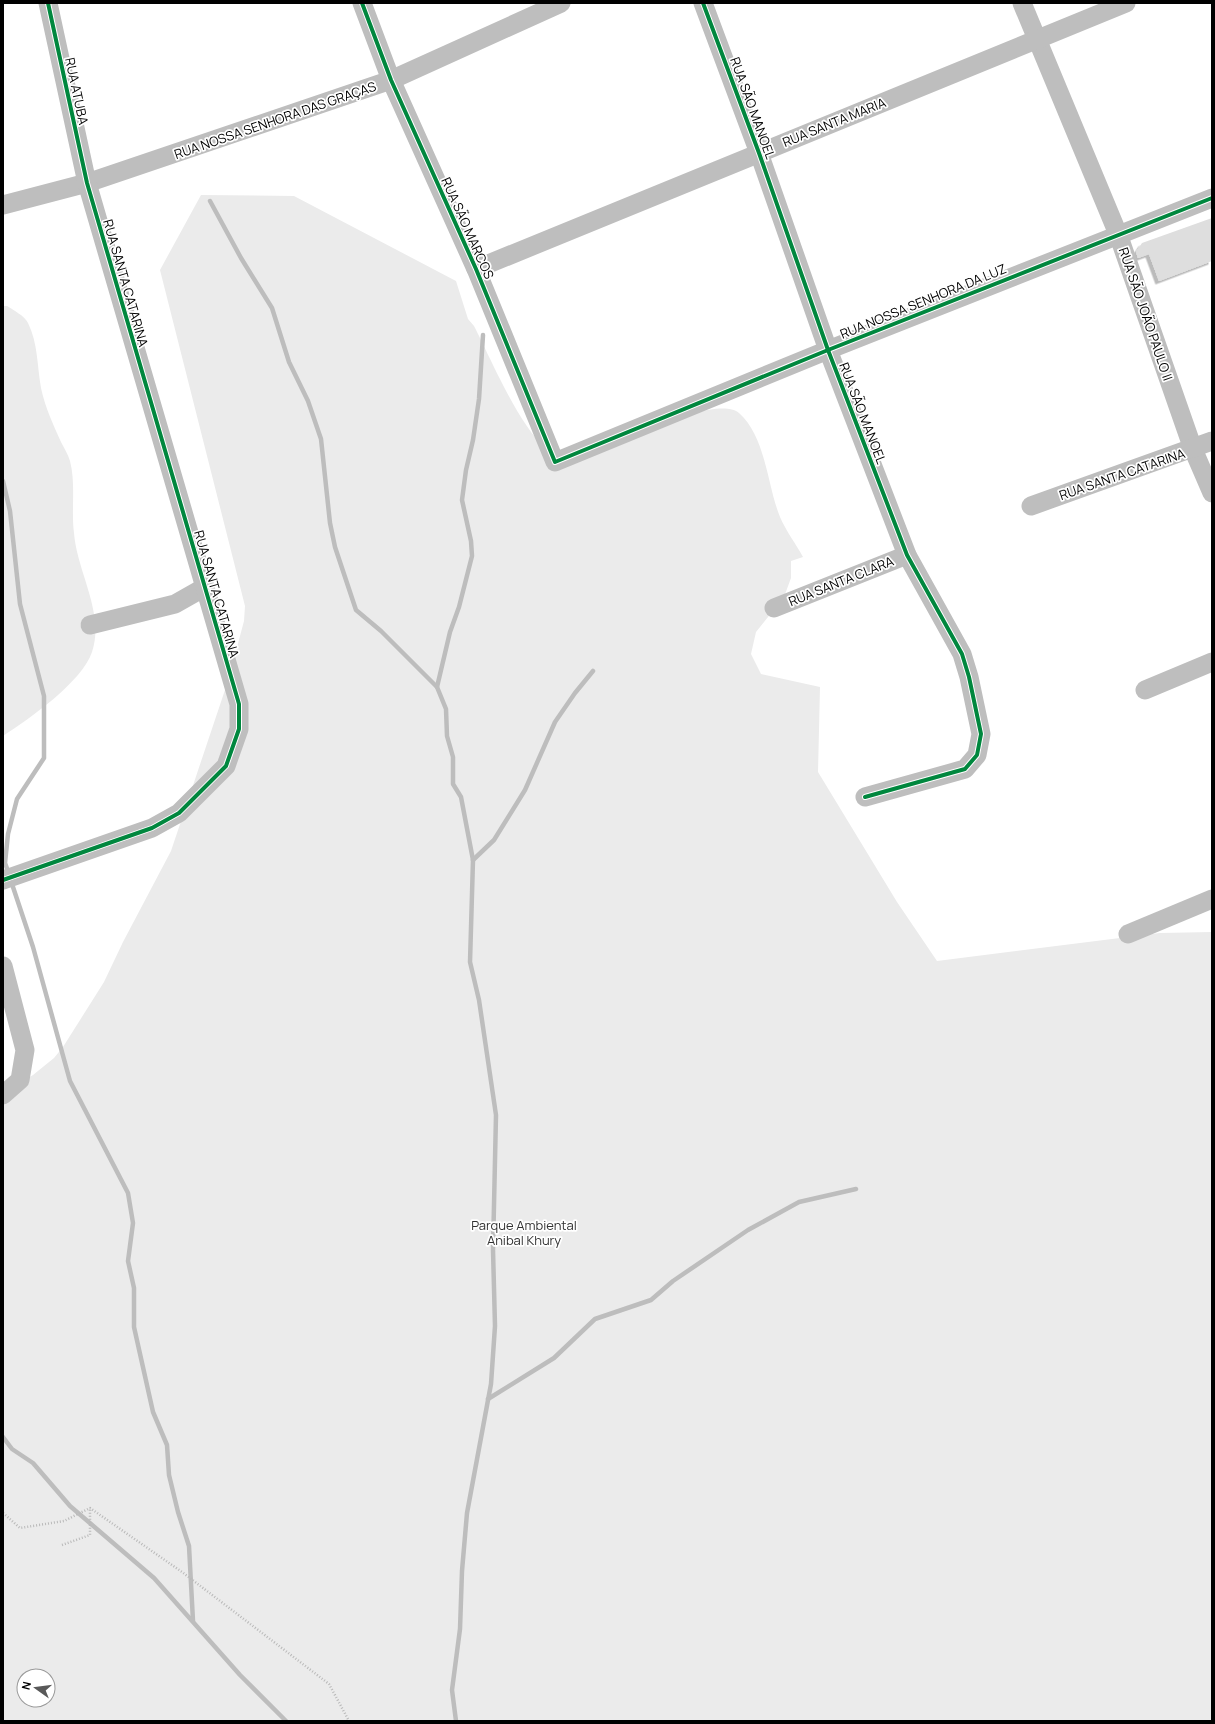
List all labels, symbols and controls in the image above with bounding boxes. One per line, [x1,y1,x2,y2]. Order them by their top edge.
street label: RUA SÃO MANOEL [726,55,780,162]
street label: RUA ATUBA [61,56,93,126]
street label: RUA NOSSA SENHORA DAS GRAÇAS [172,77,378,163]
street label: RUA SANTA MARIA [780,93,888,151]
street label: RUA SÃO MARCOS [437,174,499,282]
street label: RUA SANTA CATARINA [99,217,153,349]
street label: RUA SÃO JOÃO PAULO II [1115,245,1177,383]
street label: RUA NOSSA SENHORA DA LUZ [837,259,1009,343]
street label: RUA SÃO MANOEL [835,360,891,467]
street label: RUA SANTA CATARINA [1057,444,1187,504]
street label: RUA SANTA CATARINA [190,528,244,660]
street label: RUA SANTA CLARA [786,552,896,610]
park label: Parque Ambiental Anibal Khury [471,1216,577,1249]
north arrow [16,1668,56,1708]
text: N [18,1680,34,1691]

